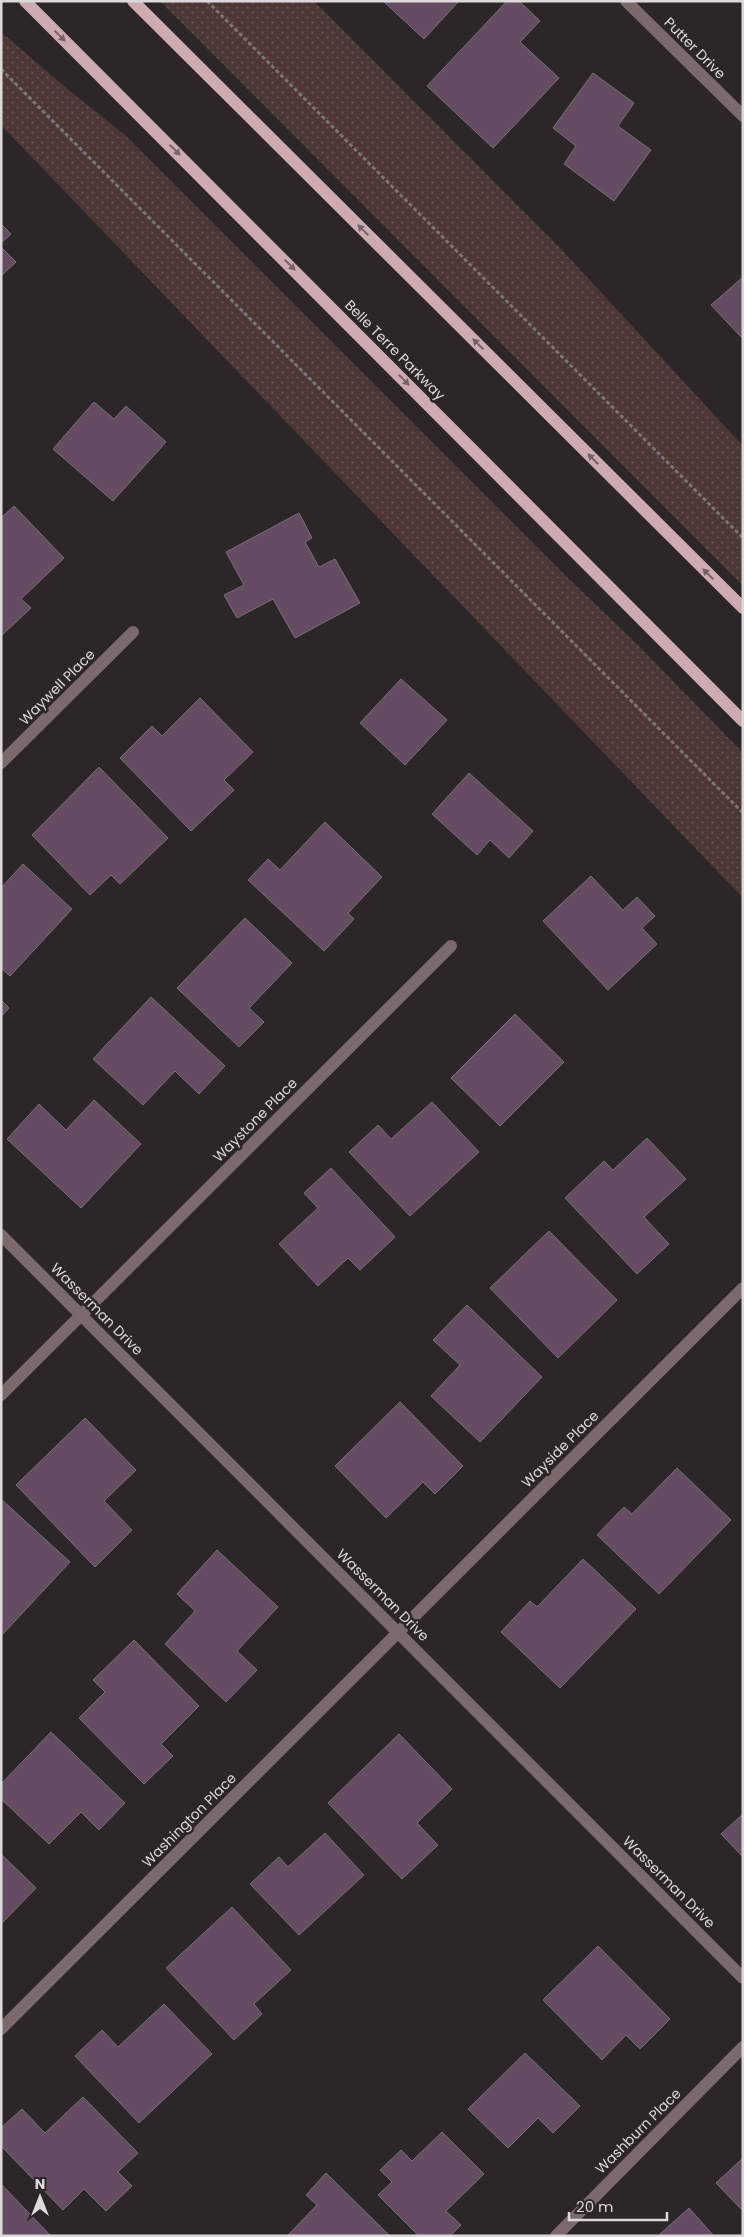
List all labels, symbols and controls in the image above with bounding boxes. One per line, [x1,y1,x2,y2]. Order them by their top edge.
street label: Putter Drive [660,13,731,84]
one-way arrow [54,29,66,41]
one-way arrow [169,144,181,156]
one-way arrow [357,224,369,236]
one-way arrow [283,259,295,271]
street label: Belle Terre Parkway [340,295,450,405]
one-way arrow [472,339,484,351]
one-way arrow [398,374,410,386]
one-way arrow [587,453,599,465]
one-way arrow [702,568,714,580]
street label: Waywell Place [15,644,100,729]
street label: Waystone Place [208,1073,302,1167]
street label: Wasserman Drive [46,1258,148,1360]
street label: Wayside Place [517,1406,603,1492]
street label: Wasserman Drive [332,1544,434,1646]
street label: Washington Place [137,1768,241,1872]
street label: Wasserman Drive [618,1831,720,1933]
street label: Washburn Place [591,2083,686,2178]
north arrow [15,2172,65,2222]
text: N [35,2174,45,2194]
scale bar [569,2190,666,2222]
text: 20 m [576,2196,614,2217]

